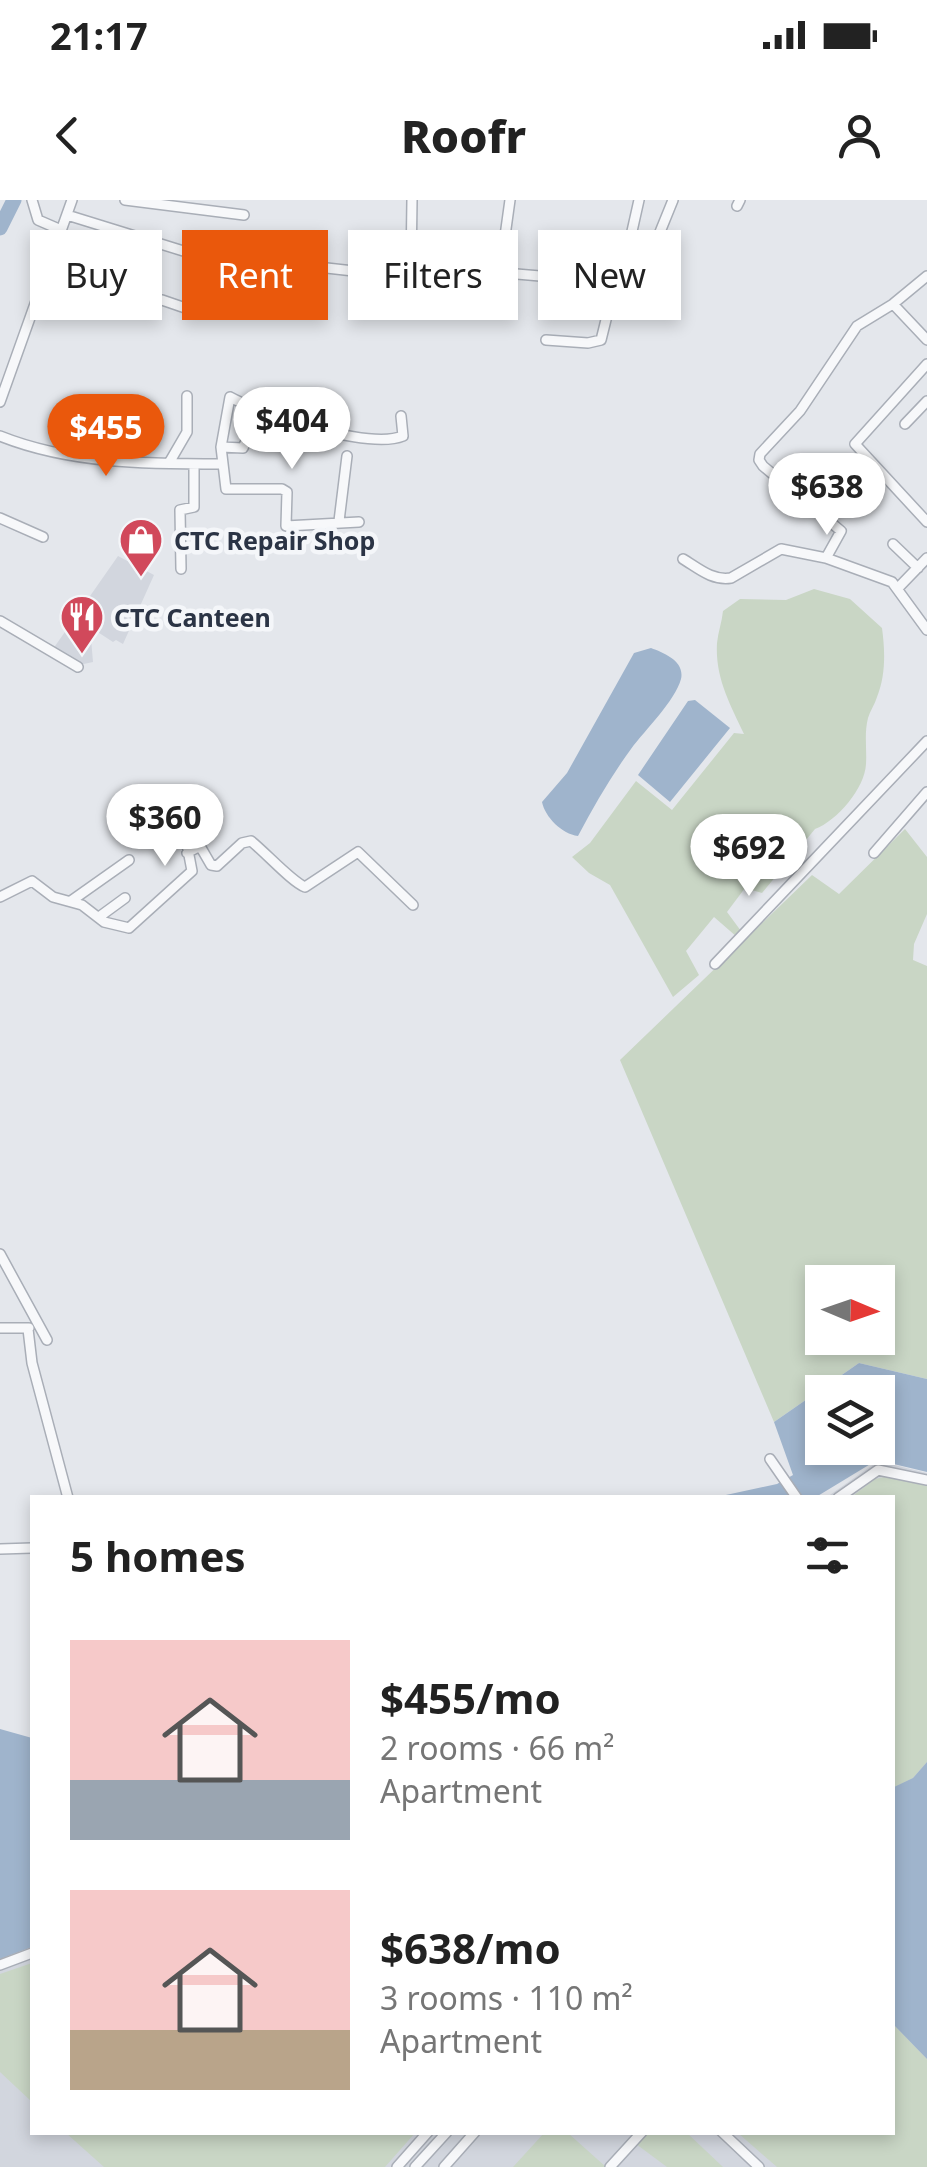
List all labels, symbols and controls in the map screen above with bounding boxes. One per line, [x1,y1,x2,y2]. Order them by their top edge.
text: 21:17 [50,9,148,61]
text: Roofr [401,105,526,166]
icon: back [40,108,95,163]
icon: person [832,108,887,163]
chip: Buy [30,230,162,320]
chip: Rent [182,230,328,320]
chip: Filters [348,230,518,320]
chip: New [538,230,681,320]
pin: $404 [233,387,351,472]
pin: $455 [47,394,165,479]
text: $404 [255,398,329,441]
text: $455 [69,405,143,448]
pin: $638 [768,453,886,538]
text: $638 [790,464,864,507]
shop icon: CTC Repair Shop [118,517,164,578]
place label: CTC Repair Shop [174,523,375,557]
restaurant icon: CTC Canteen [59,594,105,655]
place label: CTC Canteen [114,600,271,634]
pin: $360 [106,784,224,869]
text: $360 [128,795,202,838]
pin: $692 [690,814,808,899]
text: $692 [712,825,786,868]
north arrow [805,1265,895,1355]
map controls [805,1265,895,1465]
button: layers [805,1375,895,1465]
text: 5 homes [70,1527,246,1584]
icon: filters [800,1528,855,1583]
text: $455/mo [380,1669,561,1726]
icon: home [150,1680,270,1800]
text: 2 rooms · 66 m² [380,1726,614,1769]
text: Apartment [380,1769,542,1812]
text: $638/mo [380,1919,561,1976]
icon: home [150,1930,270,2050]
text: 3 rooms · 110 m² [380,1976,633,2019]
text: Apartment [380,2019,542,2062]

